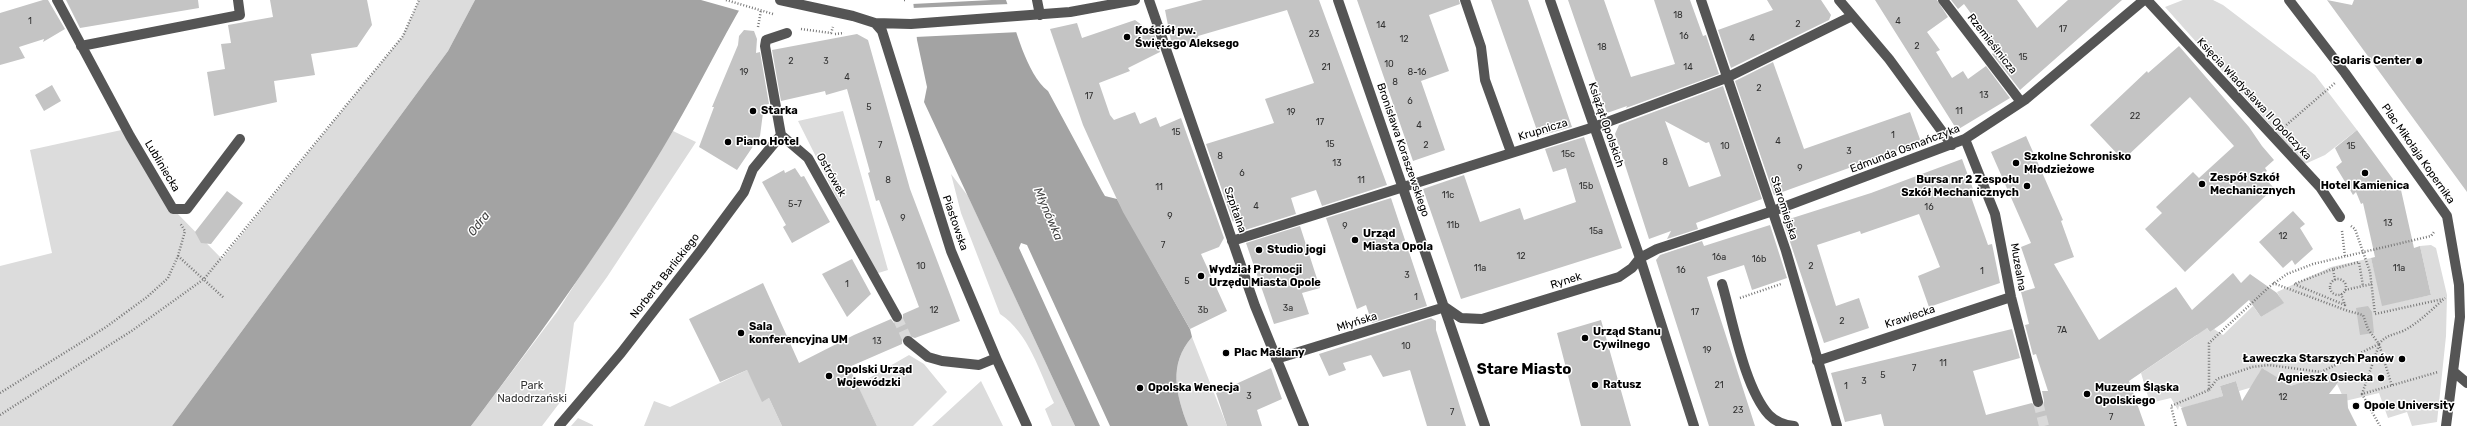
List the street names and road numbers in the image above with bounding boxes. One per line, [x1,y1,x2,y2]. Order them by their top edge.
street label: Rzemieślnicza [1964,11,2020,77]
street label: Księcia Władysława II Opolczyka [2194,35,2314,163]
street label: Bronisława Koraszewskiego [1374,81,1432,219]
street label: Książąt Opolskich [1585,81,1627,169]
street label: Plac Mikołaja Kopernika [2378,102,2458,206]
street label: Krupnicza [1517,116,1569,144]
street label: Edmunda Osmańczyka [1848,122,1962,176]
street label: Lubliniecka [141,138,183,194]
street label: Ostrówek [813,151,849,199]
street label: Staromiejska [1767,174,1801,242]
street label: Szpitalna [1221,185,1249,235]
street label: Piastowska [939,194,971,252]
street label: Norberta Barlickiego [628,231,702,321]
street label: Muzealna [2007,242,2029,292]
street label: Rynek [1549,270,1583,292]
street label: Krawiecka [1883,303,1937,331]
street label: Młyńska [1335,310,1379,334]

